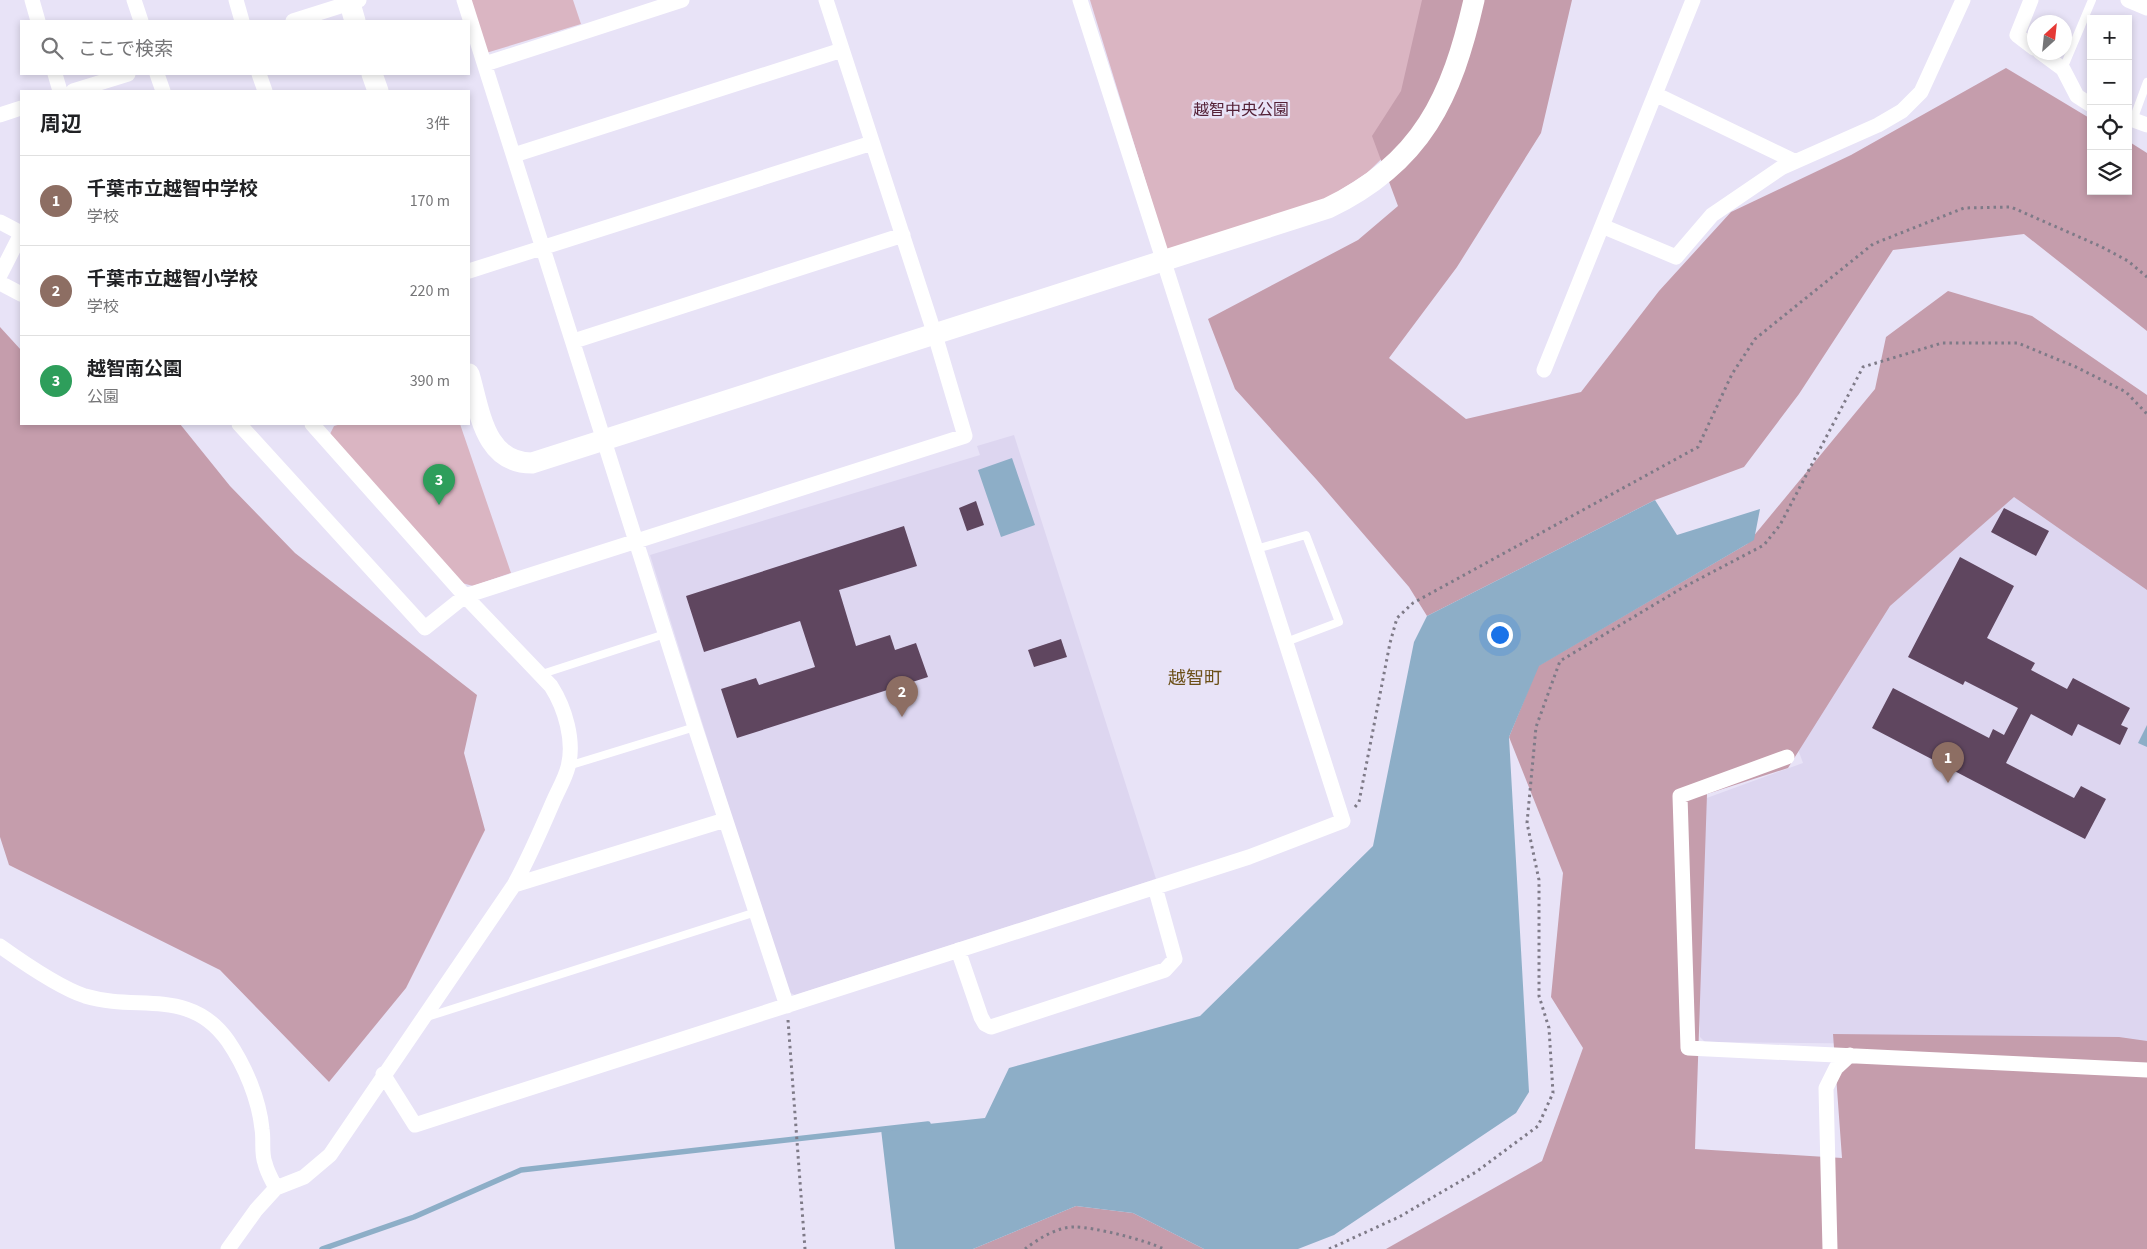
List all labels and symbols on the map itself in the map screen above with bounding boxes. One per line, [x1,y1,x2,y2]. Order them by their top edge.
north arrow [2027,15,2072,60]
park label: 越智中央公園 [1193,99,1289,121]
pin: 3 [423,464,455,505]
your location [1487,622,1513,648]
district label: 越智町 [1168,666,1222,691]
pin: 2 [886,676,918,717]
pin: 1 [1932,742,1964,783]

